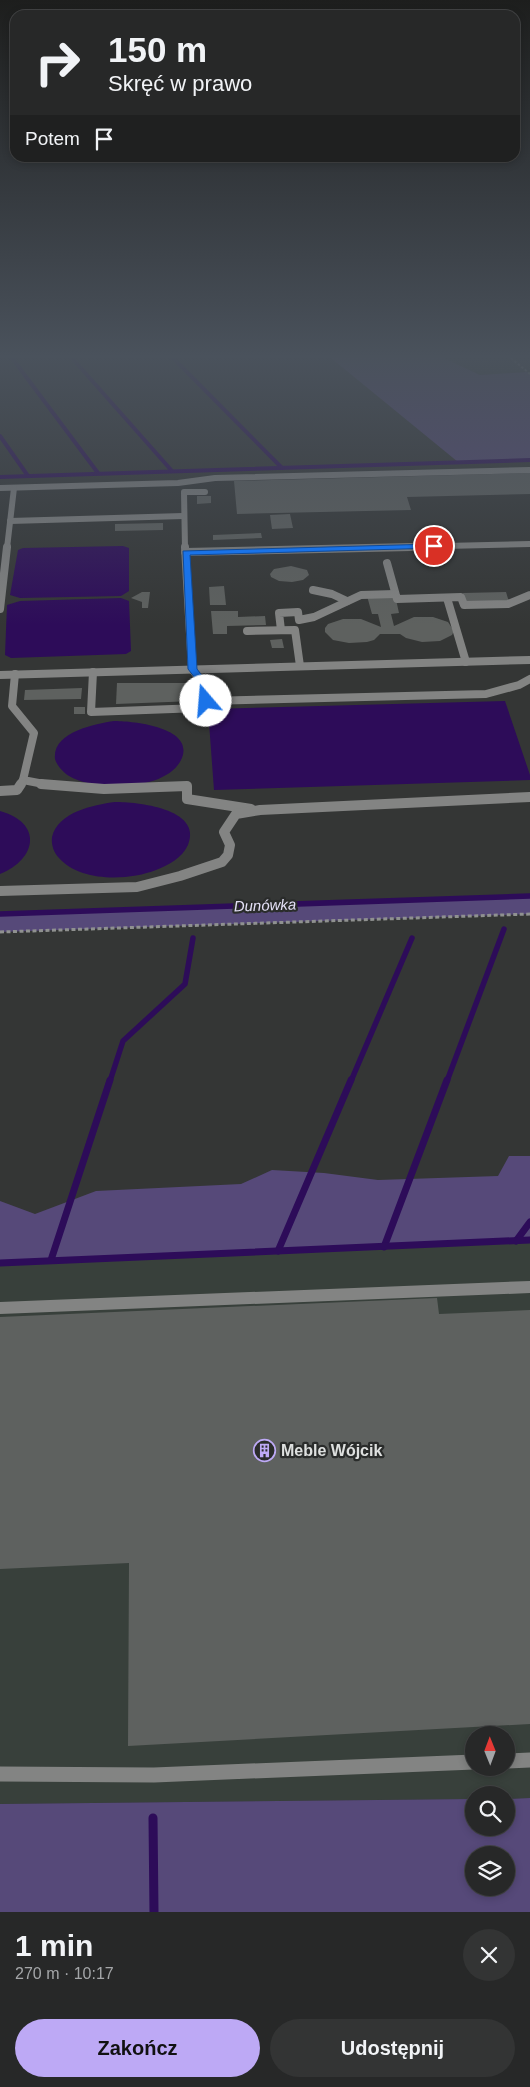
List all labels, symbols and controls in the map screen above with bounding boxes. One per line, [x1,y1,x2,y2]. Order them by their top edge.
icon: right [25,30,90,95]
text: 150 m [108,30,207,69]
text: Skręć w prawo [108,71,252,96]
icon: arrive [90,125,118,153]
text: Potem [25,128,80,149]
pin [413,525,455,567]
icon: arrive [420,532,448,560]
position arrow [179,674,231,726]
water label: Dunówka [233,895,297,915]
building icon: Meble Wójcik [253,1438,277,1462]
place label: Meble Wójcik [281,1442,382,1459]
north arrow [465,1726,515,1776]
map controls [465,1726,515,1896]
button: search [465,1786,515,1836]
button: layers [465,1846,515,1896]
text: 1 min [15,1929,93,1962]
button: close [463,1929,515,1981]
text: 270 m · 10:17 [15,1965,114,1982]
button: Zakończ [15,2019,260,2077]
button: Udostępnij [270,2019,515,2077]

